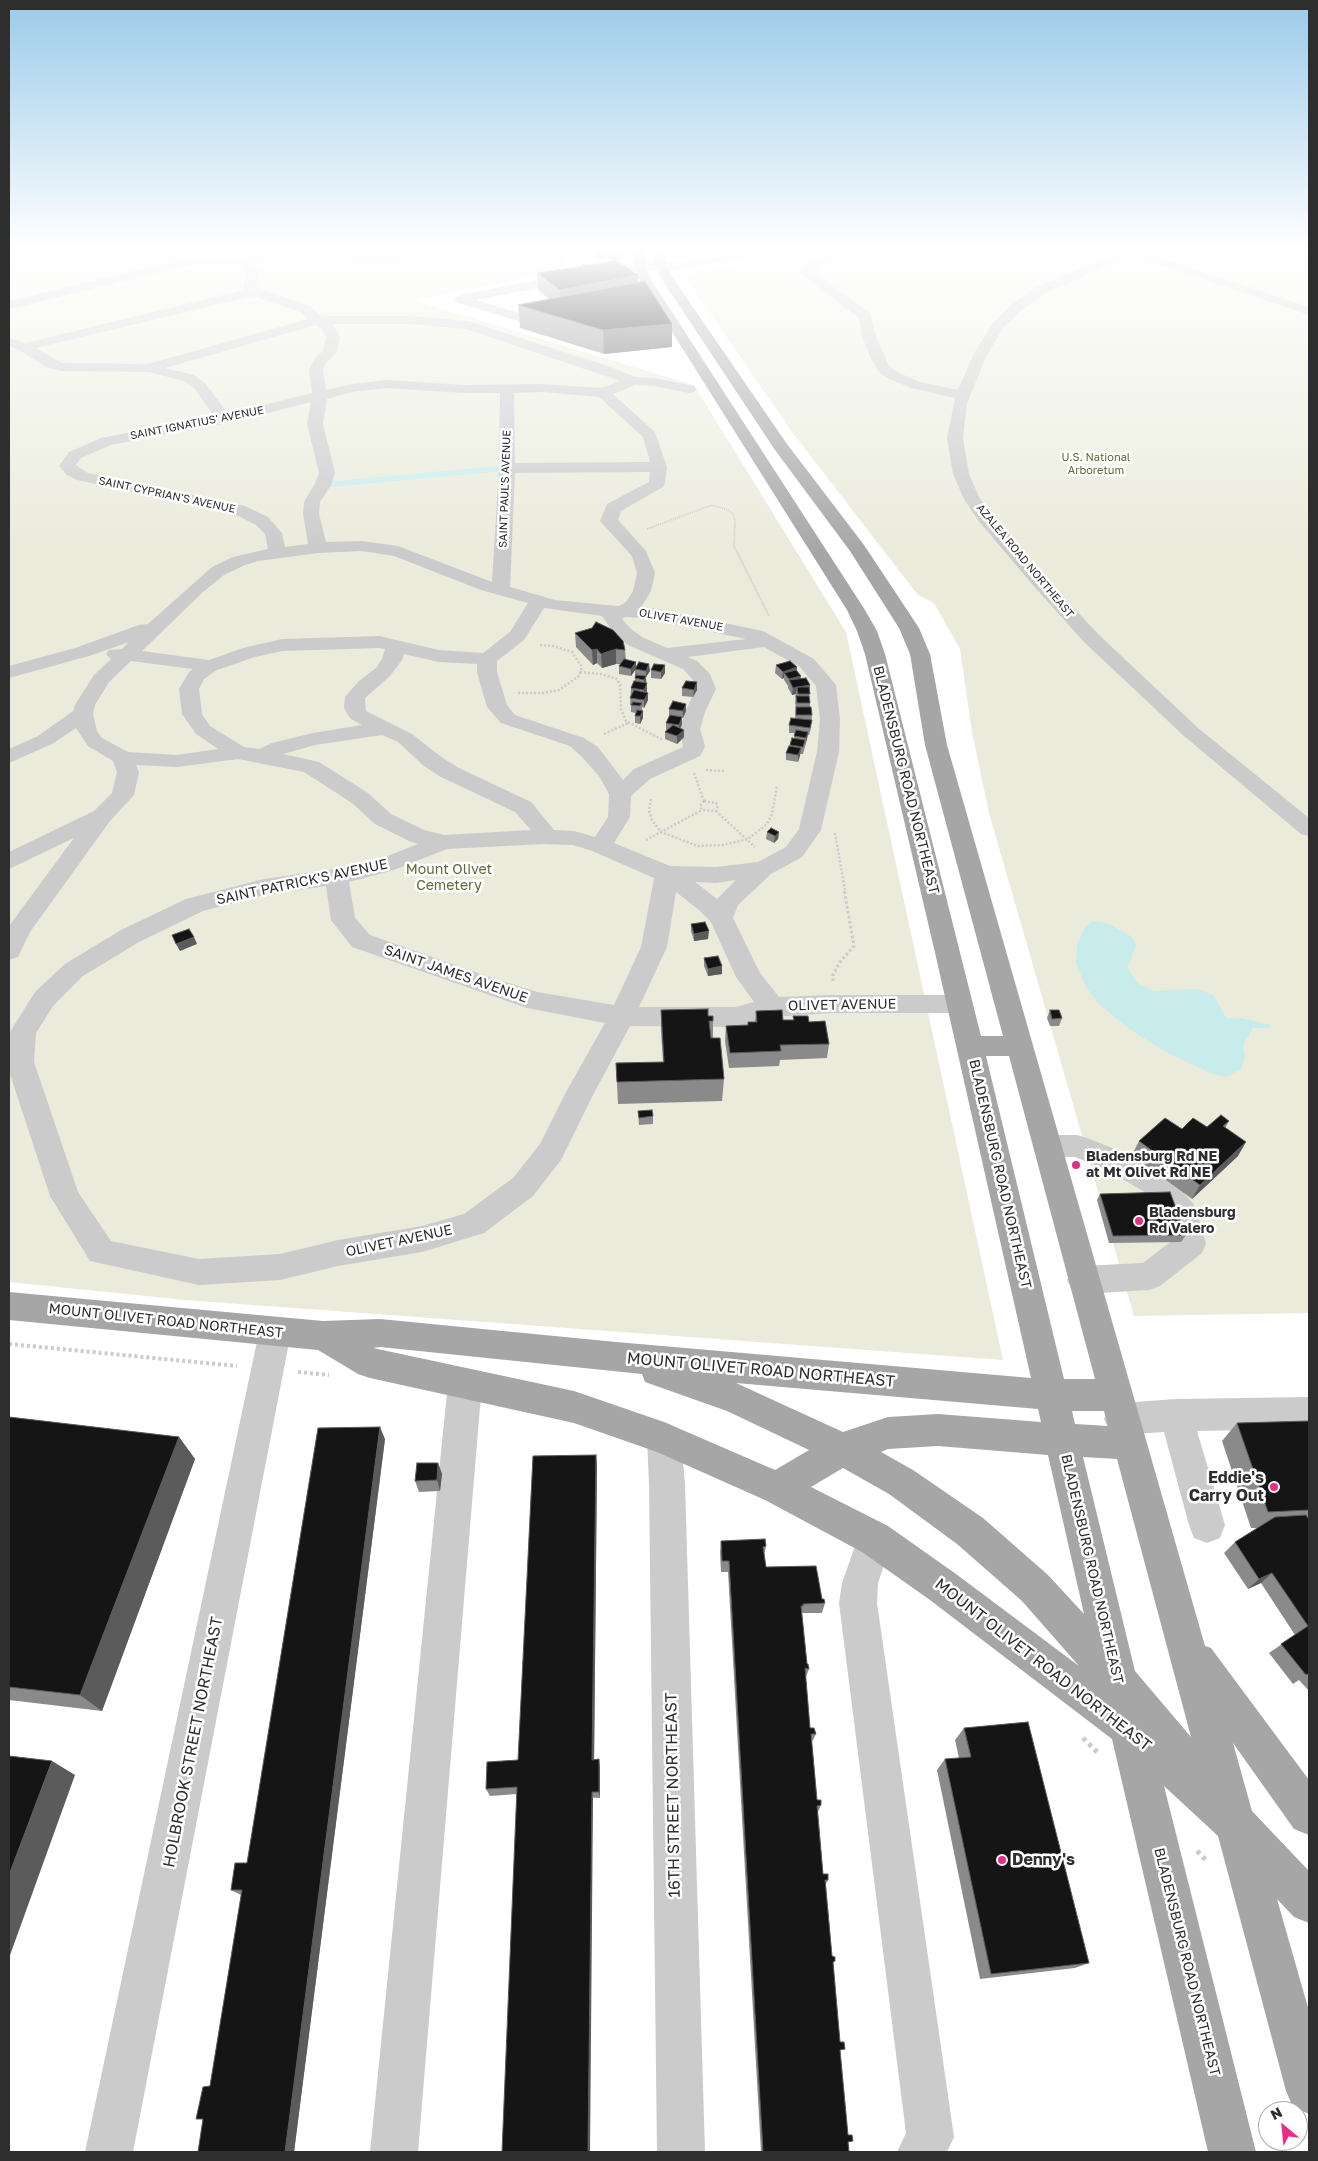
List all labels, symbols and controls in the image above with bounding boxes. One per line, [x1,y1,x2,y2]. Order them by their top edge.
street label: SAINT IGNATIUS' AVENUE [129,404,265,442]
street label: SAINT PAUL'S AVENUE [496,430,514,548]
park label: U.S. National Arboretum [1062,451,1130,477]
street label: SAINT CYPRIAN'S AVENUE [97,474,237,516]
street label: AZALEA ROAD NORTHEAST [974,501,1076,621]
street label: OLIVET AVENUE [638,606,724,634]
street label: BLADENSBURG ROAD NORTHEAST [869,664,943,896]
street label: SAINT PATRICK'S AVENUE [215,856,389,908]
park label: Mount Olivet Cemetery [406,862,492,894]
street label: SAINT JAMES AVENUE [382,942,530,1006]
street label: OLIVET AVENUE [788,996,896,1014]
street label: BLADENSBURG ROAD NORTHEAST [965,1058,1035,1290]
place label: Bladensburg Rd NE at Mt Olivet Rd NE [1086,1149,1217,1182]
marker: Bladensburg Rd NE at Mt Olivet Rd NE [1070,1159,1082,1171]
place label: Bladensburg Rd Valero [1149,1205,1236,1238]
marker: Bladensburg Rd Valero [1133,1215,1145,1227]
street label: OLIVET AVENUE [344,1222,454,1260]
street label: MOUNT OLIVET ROAD NORTHEAST [48,1300,284,1342]
street label: MOUNT OLIVET ROAD NORTHEAST [626,1349,896,1391]
street label: BLADENSBURG ROAD NORTHEAST [1057,1453,1127,1685]
place label: Eddie's Carry Out [1189,1468,1264,1506]
marker: Eddie's Carry Out [1268,1481,1280,1493]
street label: MOUNT OLIVET ROAD NORTHEAST [931,1575,1155,1755]
street label: HOLBROOK STREET NORTHEAST [159,1615,227,1869]
street label: 16TH STREET NORTHEAST [662,1692,684,1898]
street label: BLADENSBURG ROAD NORTHEAST [1150,1846,1224,2078]
place label: Denny's [1012,1850,1075,1870]
marker: Denny's [996,1854,1008,1866]
north arrow [1258,2101,1308,2151]
text: N [1267,2103,1285,2123]

